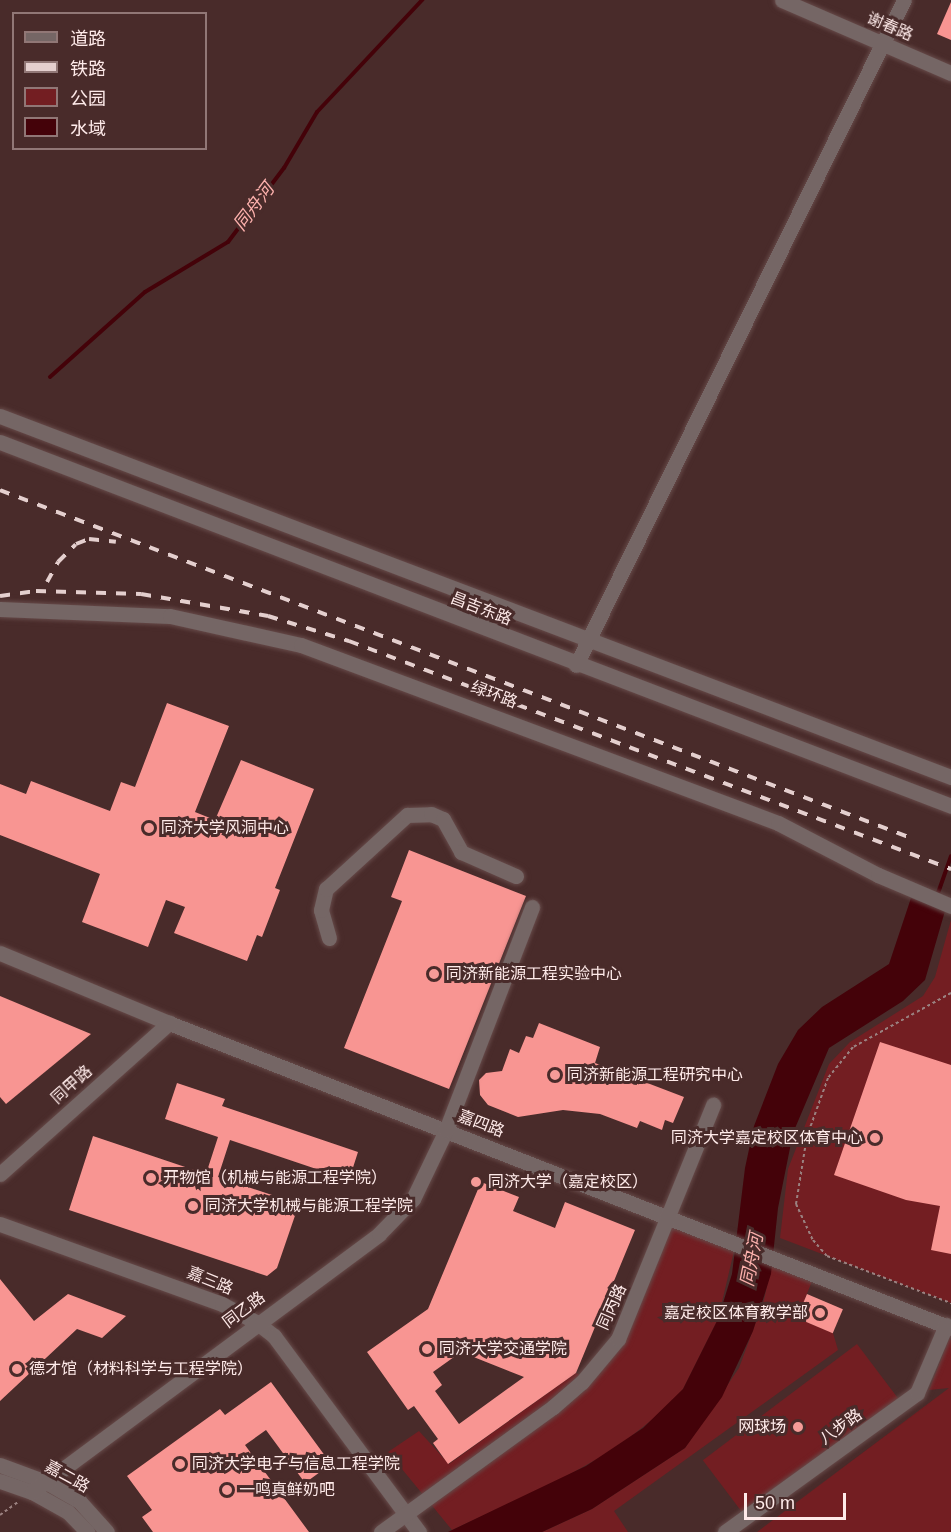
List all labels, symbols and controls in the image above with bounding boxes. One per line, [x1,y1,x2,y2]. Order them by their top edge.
street label: 谢春路 [864,9,916,45]
legend [12,12,207,150]
text: 道路 [70,29,106,49]
text: 铁路 [70,59,106,79]
text: 公园 [70,89,106,109]
text: 水域 [70,119,106,139]
water label: 同舟河 [229,179,279,235]
street label: 昌吉东路 [448,589,514,629]
street label: 绿环路 [468,677,520,713]
place label: 同济大学风洞中心 [161,818,289,838]
marker: 同济大学风洞中心 [142,821,156,835]
place label: 同济新能源工程实验中心 [446,964,622,984]
marker: 同济新能源工程实验中心 [427,967,441,981]
street label: 同甲路 [48,1062,96,1108]
place label: 同济新能源工程研究中心 [567,1065,743,1085]
marker: 同济新能源工程研究中心 [548,1068,562,1082]
street label: 嘉四路 [455,1106,507,1142]
place label: 同济大学嘉定校区体育中心 [671,1128,863,1148]
marker: 同济大学嘉定校区体育中心 [868,1131,882,1145]
place label: 开物馆（机械与能源工程学院） [163,1168,387,1188]
marker: 开物馆（机械与能源工程学院） [144,1171,158,1185]
place label: 同济大学（嘉定校区） [488,1172,648,1192]
marker: 同济大学（嘉定校区） [469,1175,483,1189]
place label: 同济大学机械与能源工程学院 [205,1196,413,1216]
marker: 同济大学机械与能源工程学院 [186,1199,200,1213]
water label: 同舟河 [736,1231,768,1289]
street label: 嘉三路 [184,1263,236,1299]
street label: 同丙路 [593,1281,631,1333]
street label: 同乙路 [219,1288,269,1332]
place label: 嘉定校区体育教学部 [664,1303,808,1323]
marker: 嘉定校区体育教学部 [813,1306,827,1320]
place label: 同济大学交通学院 [439,1339,567,1359]
marker: 同济大学交通学院 [420,1342,434,1356]
place label: 德才馆（材料科学与工程学院） [29,1359,253,1379]
marker: 德才馆（材料科学与工程学院） [10,1362,24,1376]
street label: 八步路 [816,1405,866,1449]
place label: 网球场 [738,1417,786,1437]
marker: 网球场 [791,1420,805,1434]
place label: 同济大学电子与信息工程学院 [192,1454,400,1474]
street label: 嘉二路 [41,1457,93,1497]
marker: 同济大学电子与信息工程学院 [173,1457,187,1471]
place label: 一鸣真鲜奶吧 [239,1480,335,1500]
scale bar [747,1481,849,1519]
marker: 一鸣真鲜奶吧 [220,1483,234,1497]
text: 50 m [755,1493,795,1513]

